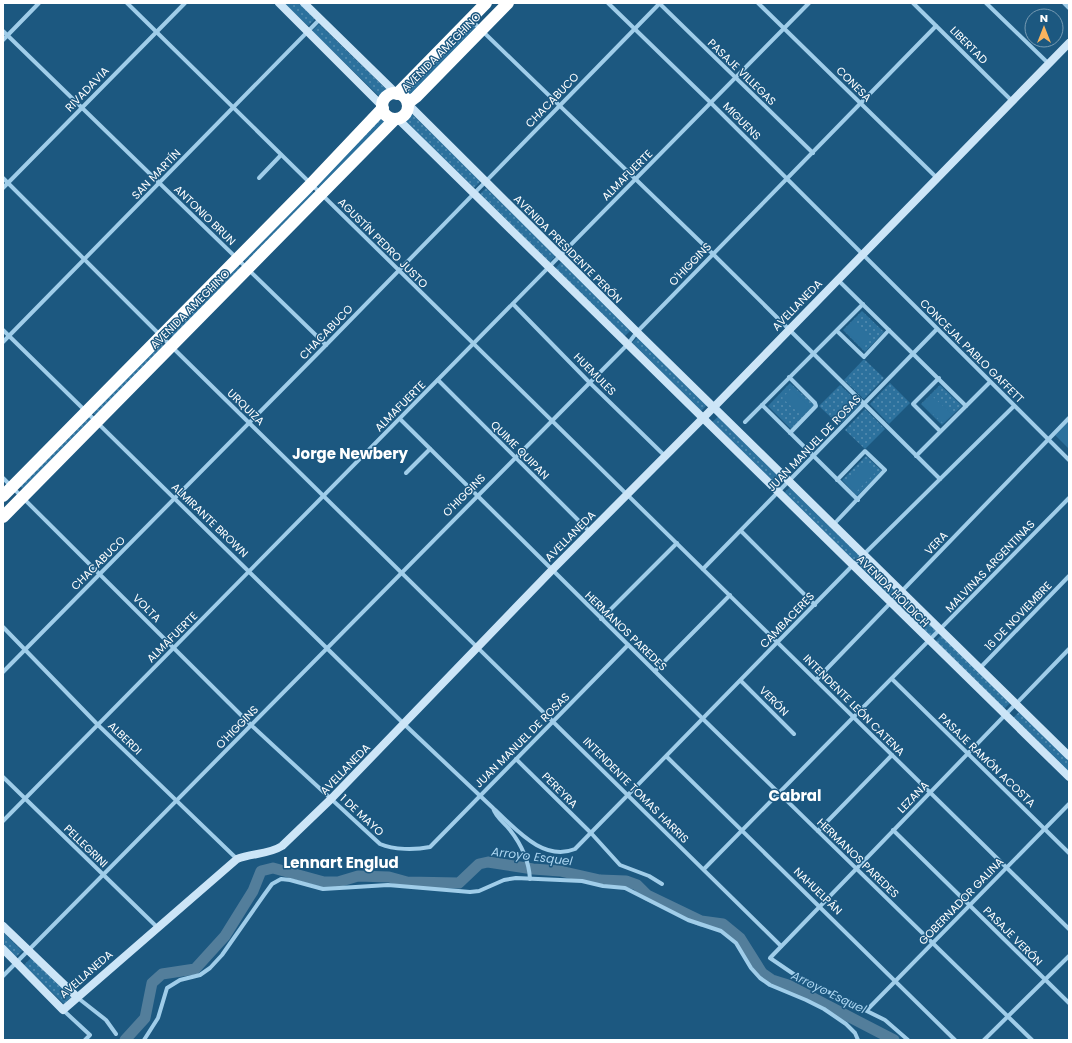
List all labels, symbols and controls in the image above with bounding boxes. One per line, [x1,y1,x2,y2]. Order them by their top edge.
street label: AVENIDA AMEGHINO [398,8,485,95]
north arrow [1024,8,1064,48]
text: N [1040,10,1048,26]
street label: LIBERTAD [946,22,992,68]
street label: PASAJE VILLEGAS [704,35,780,109]
street label: RIVADAVIA [61,63,113,115]
street label: CONESA [833,63,876,106]
street label: CHACABUCO [522,69,583,131]
street label: MIGUENS [719,98,765,144]
street label: SAN MARTÍN [128,145,184,203]
street label: ALMAFUERTE [598,146,656,204]
street label: ANTONIO BRUN [171,181,239,249]
street label: AVENIDA PRESIDENTE PERÓN [510,191,626,307]
street label: AGUSTÍN PEDRO JUSTO [334,194,432,292]
street label: O'HIGGINS [665,239,715,289]
street label: AVENIDA AMEGHINO [147,265,234,352]
street label: AVELLANEDA [768,275,826,334]
street label: CONCEJAL PABLO GAFFETT [916,295,1028,407]
street label: CHACABUCO [296,301,357,363]
street label: HUEMULES [570,349,620,399]
street label: ALMAFUERTE [371,377,429,435]
street label: URQUIZA [224,385,269,429]
street label: JUAN MANUEL DE ROSAS [764,391,864,495]
street label: QUIME QUIPAN [487,417,553,483]
district label: Jorge Newbery [292,443,409,464]
street label: O'HIGGINS [439,470,489,520]
street label: ALMIRANTE BROWN [168,479,252,561]
street label: AVELLANEDA [541,507,599,565]
street label: MALVINAS ARGENTINAS [942,516,1038,616]
street label: VERA [921,527,952,558]
street label: CHACABUCO [67,532,129,594]
street label: AVENIDA HOLDICH [853,551,933,631]
street label: 16 DE NOVIEMBRE [981,578,1055,654]
street label: HERMANOS PAREDES [581,588,671,674]
street label: CAMBACERES [756,588,818,652]
street label: VOLTA [129,590,165,626]
street label: ALMAFUERTE [143,608,201,666]
street label: INTENDENTE LEÓN CATENA [800,651,909,760]
street label: VERÓN [756,683,792,719]
street label: JUAN MANUEL DE ROSAS [471,689,573,791]
street label: O'HIGGINS [212,702,262,752]
street label: PASAJE RAMÓN ACOSTA [935,709,1039,811]
street label: ALBERDI [104,718,146,758]
street label: INTENDENTE TOMAS HARRIS [579,733,693,847]
street label: AVELLANEDA [316,739,374,798]
street label: PEREYRA [538,768,582,812]
street label: LEZANA [894,777,933,817]
district label: Cabral [769,785,821,806]
street label: 1 DE MAYO [337,790,388,840]
street label: HERMANOS PAREDES [813,815,903,901]
street label: PELLEGRINI [60,821,112,871]
water label: Arroyo Esquel [490,842,573,869]
district label: Lennart Englud [283,852,399,873]
street label: GOBERNADOR GALINA [915,853,1007,948]
street label: NAHUELPÁN [790,864,846,918]
street label: PASAJE VERÓN [980,903,1046,969]
street label: AVELLANEDA [56,946,117,1002]
water label: Arroyo Esquel [788,966,869,1017]

